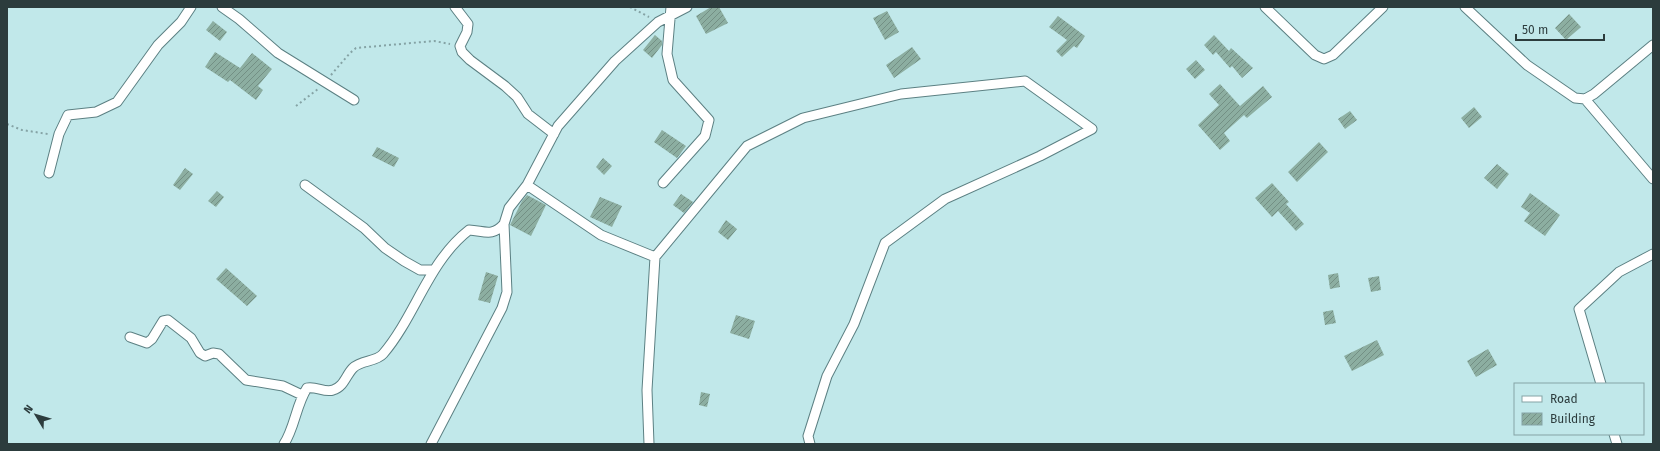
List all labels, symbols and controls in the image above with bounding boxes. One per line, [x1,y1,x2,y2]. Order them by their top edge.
scale bar [1516,16,1604,42]
text: 50 m [1522,23,1548,37]
legend [1514,383,1644,435]
text: Road [1550,392,1578,406]
north arrow [16,395,56,435]
text: N [21,402,36,416]
text: Building [1550,412,1596,426]

